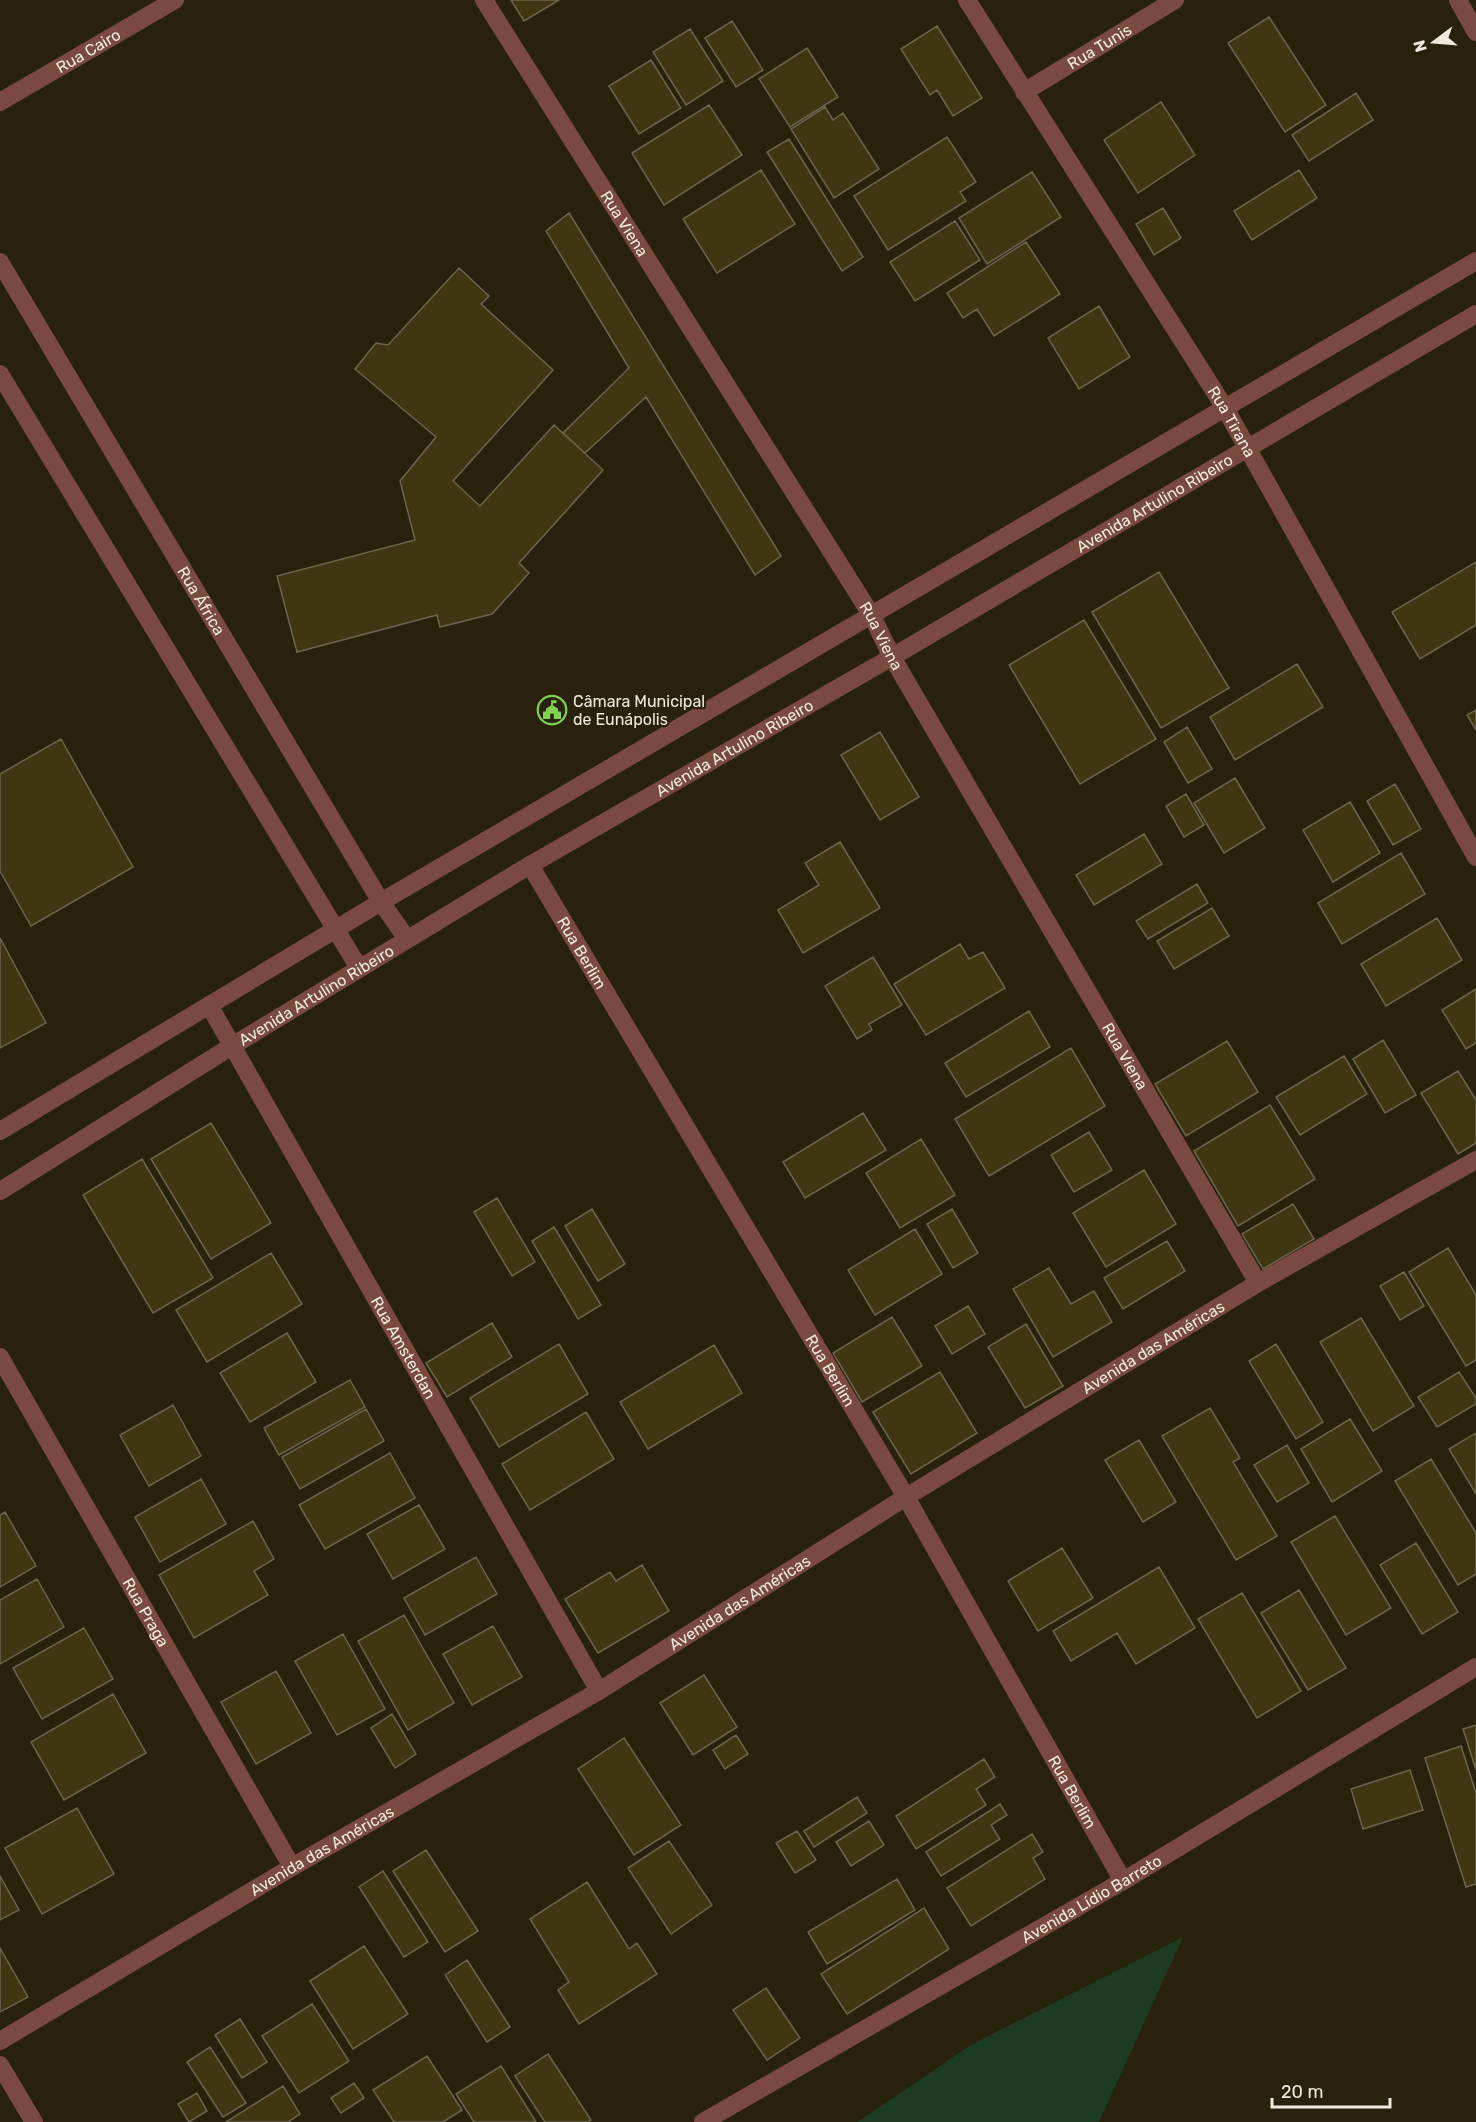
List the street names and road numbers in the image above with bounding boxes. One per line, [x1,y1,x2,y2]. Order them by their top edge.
street label: Rua Tunis [1064,20,1135,73]
street label: Rua Cairo [53,25,124,77]
street label: Rua Viena [596,187,652,260]
street label: Rua Tirana [1204,383,1260,461]
street label: Avenida Artulino Ribeiro [1073,450,1236,557]
street label: Rua África [173,563,229,639]
street label: Rua Viena [855,598,907,674]
street label: Avenida Artulino Ribeiro [653,695,817,801]
street label: Rua Berlim [553,913,611,992]
street label: Avenida Artulino Ribeiro [235,941,398,1050]
street label: Rua Viena [1098,1020,1152,1093]
street label: Rua Amsterdan [367,1293,440,1402]
street label: Avenida das Américas [1078,1297,1228,1398]
street label: Rua Berlim [801,1331,859,1410]
street label: Avenida das Américas [666,1551,814,1654]
street label: Rua Praga [118,1575,173,1650]
street label: Rua Berlim [1044,1752,1100,1832]
street label: Avenida das Américas [246,1802,397,1900]
street label: Avenida Lídio Barreto [1018,1851,1165,1947]

